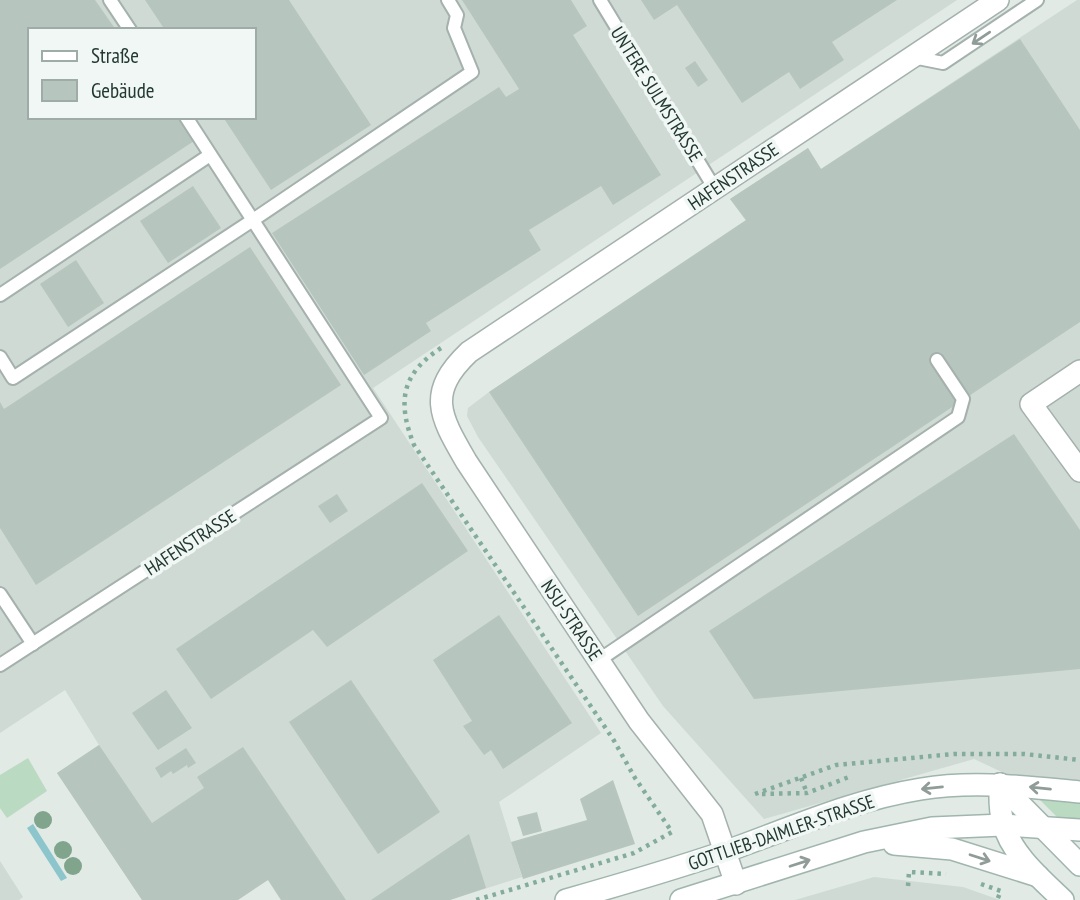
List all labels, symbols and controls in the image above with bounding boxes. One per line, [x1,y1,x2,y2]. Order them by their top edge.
street label: UNTERE SULMSTRASSE [606,22,708,166]
legend [28,28,256,119]
one-way arrow [971,31,991,45]
text: Straße [91,42,139,69]
text: Gebäude [91,77,154,104]
street label: HAFENSTRASSE [683,137,783,215]
street label: HAFENSTRASSE [140,504,240,580]
street label: NSU-STRASSE [536,575,608,665]
one-way arrow [921,781,944,794]
one-way arrow [1029,781,1052,794]
street label: GOTTLIEB-DAIMLER-STRASSE [685,789,877,875]
one-way arrow [968,853,990,865]
one-way arrow [789,856,811,868]

